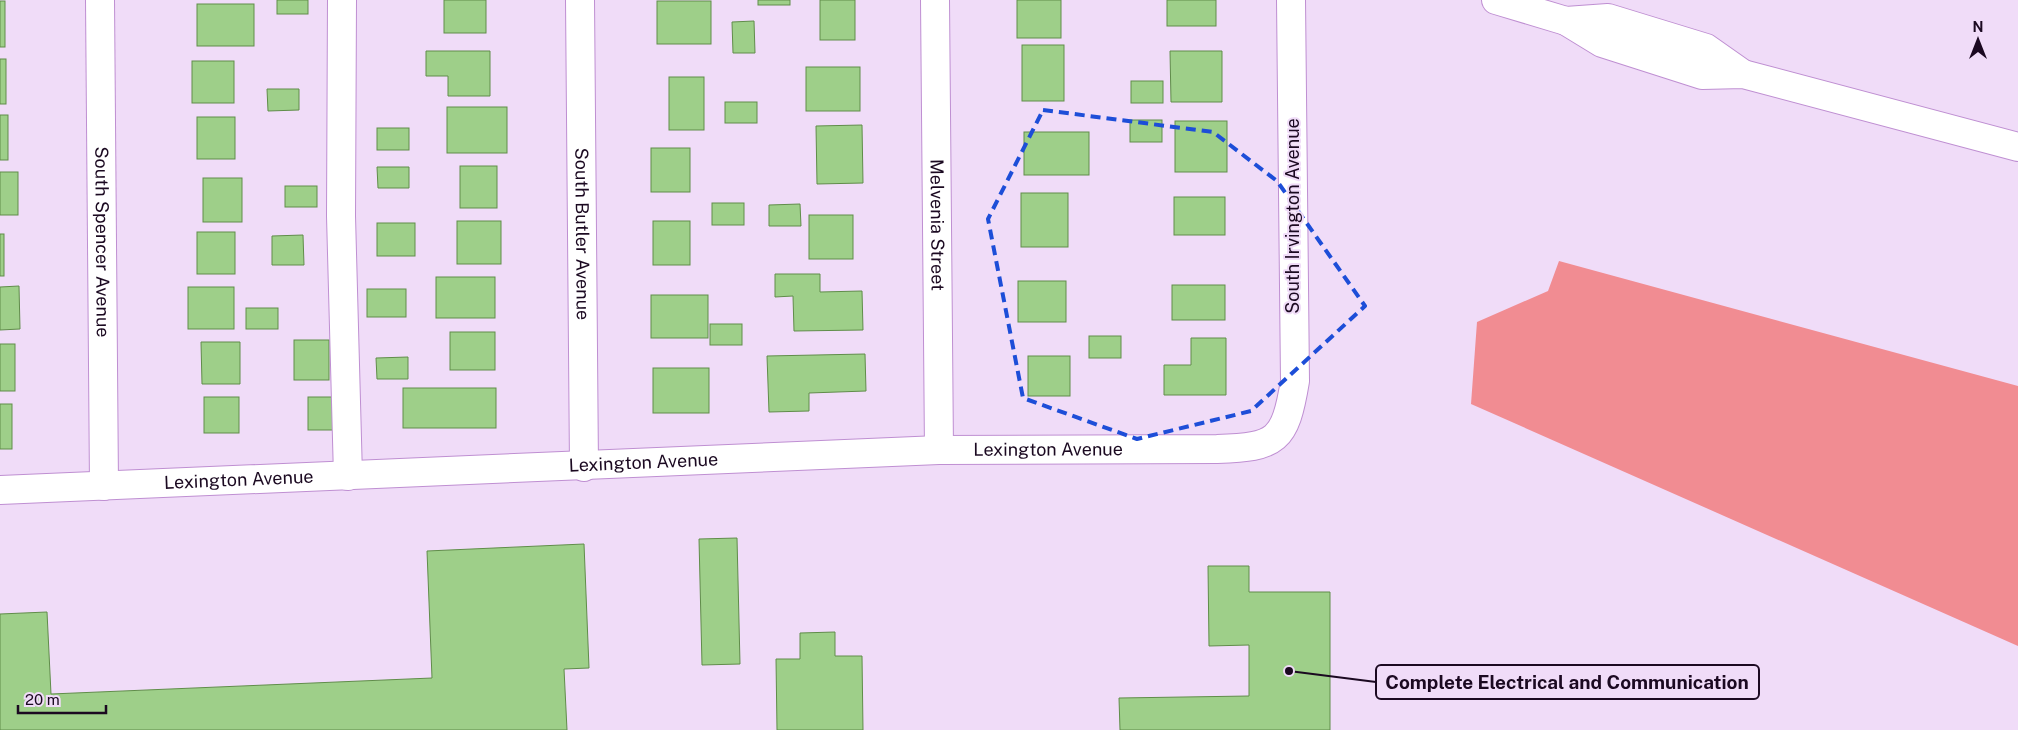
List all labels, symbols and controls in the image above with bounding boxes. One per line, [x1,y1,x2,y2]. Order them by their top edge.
north arrow [1953,15,2003,65]
text: N [1973,19,1983,35]
street label: South Irvington Avenue [1282,118,1303,314]
street label: South Spencer Avenue [91,146,114,338]
street label: South Butler Avenue [571,148,594,320]
street label: Melvenia Street [926,159,949,291]
street label: Lexington Avenue [973,438,1123,460]
street label: Lexington Avenue [568,448,719,476]
street label: Lexington Avenue [164,466,314,493]
callout: Complete Electrical and Communication [1376,665,1759,699]
text: Complete Electrical and Communication [1385,671,1749,693]
scale bar [18,682,105,714]
text: 20 m [25,691,60,708]

